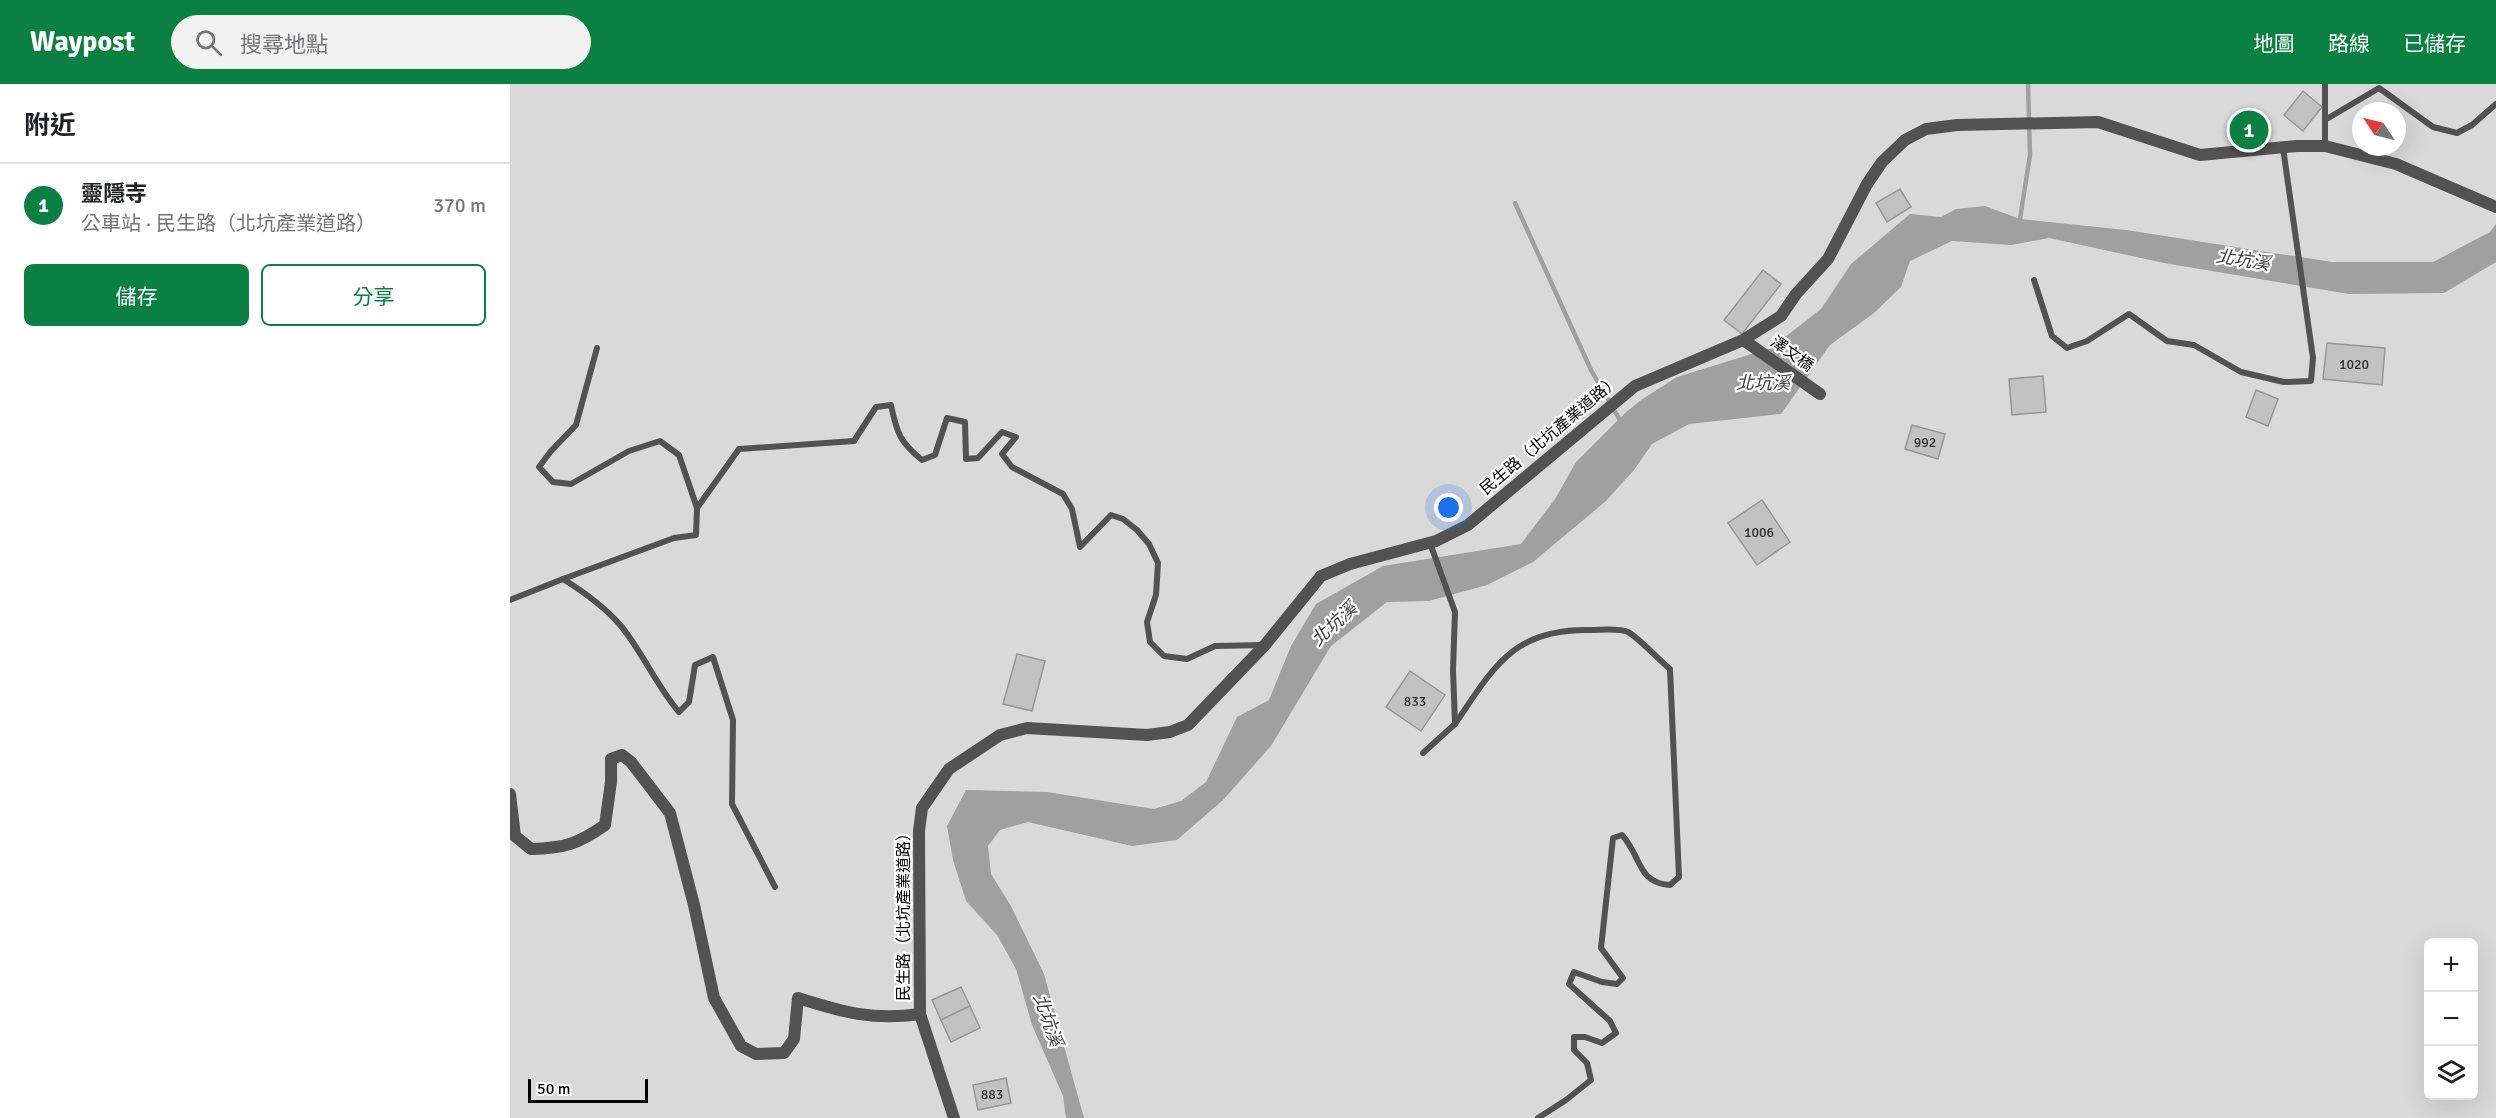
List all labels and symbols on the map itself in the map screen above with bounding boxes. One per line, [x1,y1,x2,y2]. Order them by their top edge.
north arrow [2352,102,2406,156]
pin: 1 [2230,108,2268,152]
water label: 北坑溪 [2215,245,2274,276]
street label: 澤文橋 [1767,332,1817,376]
house number: 1020 [2339,356,2369,373]
street label: 民生路（北坑產業道路） [1476,371,1624,499]
water label: 北坑溪 [1736,372,1793,394]
house number: 992 [1914,434,1936,451]
your location [1434,493,1463,522]
house number: 1006 [1744,524,1774,541]
water label: 北坑溪 [1307,595,1363,650]
house number: 833 [1404,693,1426,710]
street label: 民生路（北坑產業道路） [894,825,914,1001]
water label: 北坑溪 [1029,991,1068,1052]
scale bar [528,1076,648,1104]
house number: 883 [981,1086,1003,1103]

